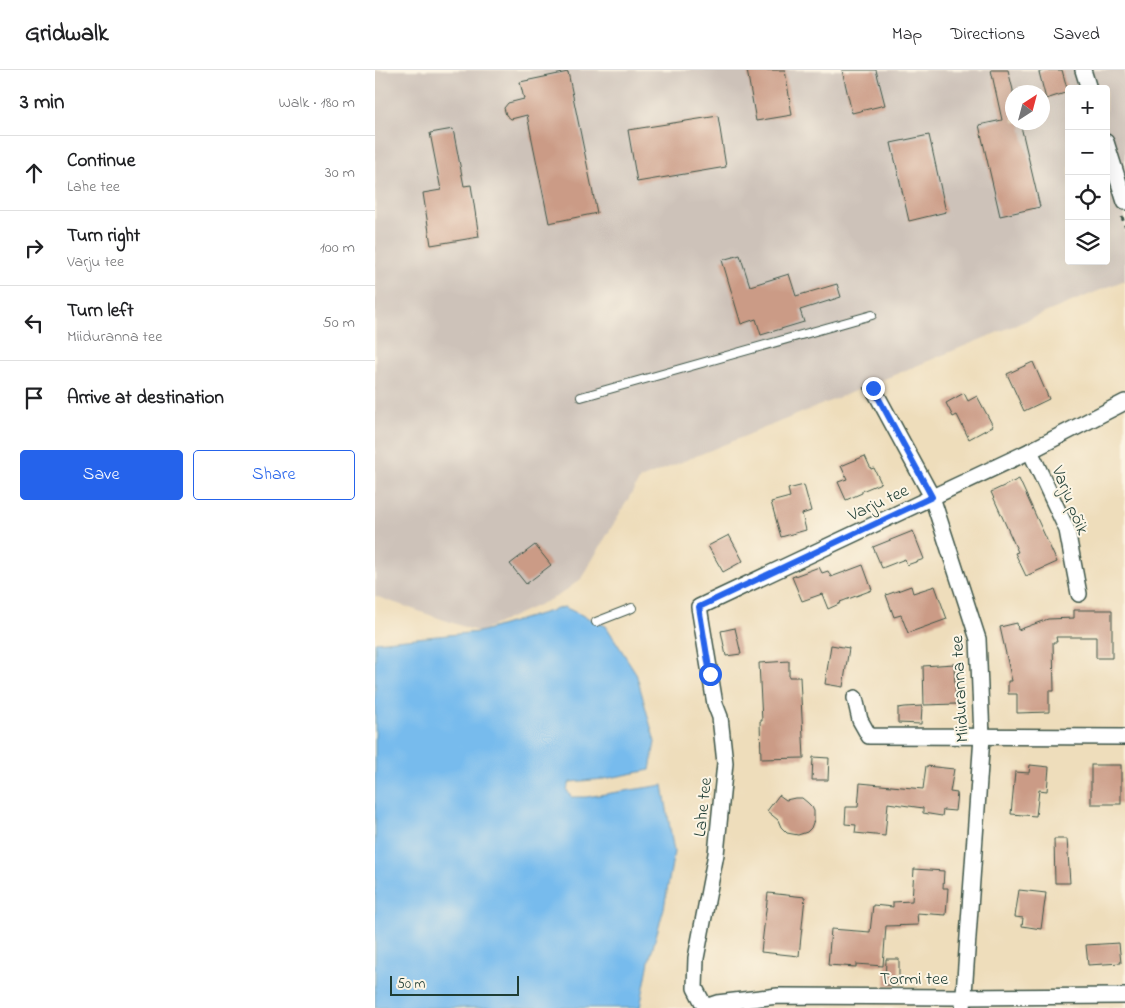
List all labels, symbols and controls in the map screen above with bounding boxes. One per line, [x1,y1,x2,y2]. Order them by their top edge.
text: Gridwalk [25,17,109,52]
text: Map [892,22,922,48]
text: Directions [950,22,1025,48]
text: Saved [1053,22,1100,48]
north arrow [1005,85,1050,130]
map controls [1065,85,1110,265]
button: + [1065,85,1110,130]
text: 3 min [20,88,64,118]
text: Walk · 180 m [278,91,355,115]
button: − [1065,130,1110,175]
text: Continue [67,148,135,175]
icon: ahead [20,159,48,187]
text: 30 m [325,161,355,185]
text: Lahe tee [67,175,120,199]
button: locate [1065,175,1110,220]
button: layers [1065,220,1110,265]
text: Turn right [67,223,140,250]
icon: right [20,234,48,262]
text: 100 m [320,236,355,260]
text: Varju tee [67,250,124,274]
text: Turn left [67,298,134,325]
icon: left [20,309,48,337]
text: 50 m [323,311,355,335]
text: Miiduranna tee [67,325,162,349]
route end [862,377,885,400]
icon: arrive [20,384,48,412]
text: Arrive at destination [67,385,224,412]
button: Save [20,450,183,500]
button: Share [193,450,355,500]
street label: Varju põik [1043,461,1095,539]
street label: Varju tee [843,478,914,530]
street label: Miiduranna tee [945,634,977,743]
route start [699,663,722,686]
street label: Lahe tee [688,775,720,838]
street label: Tormi tee [880,967,949,993]
scale bar [390,973,519,996]
text: 50 m [397,974,425,995]

